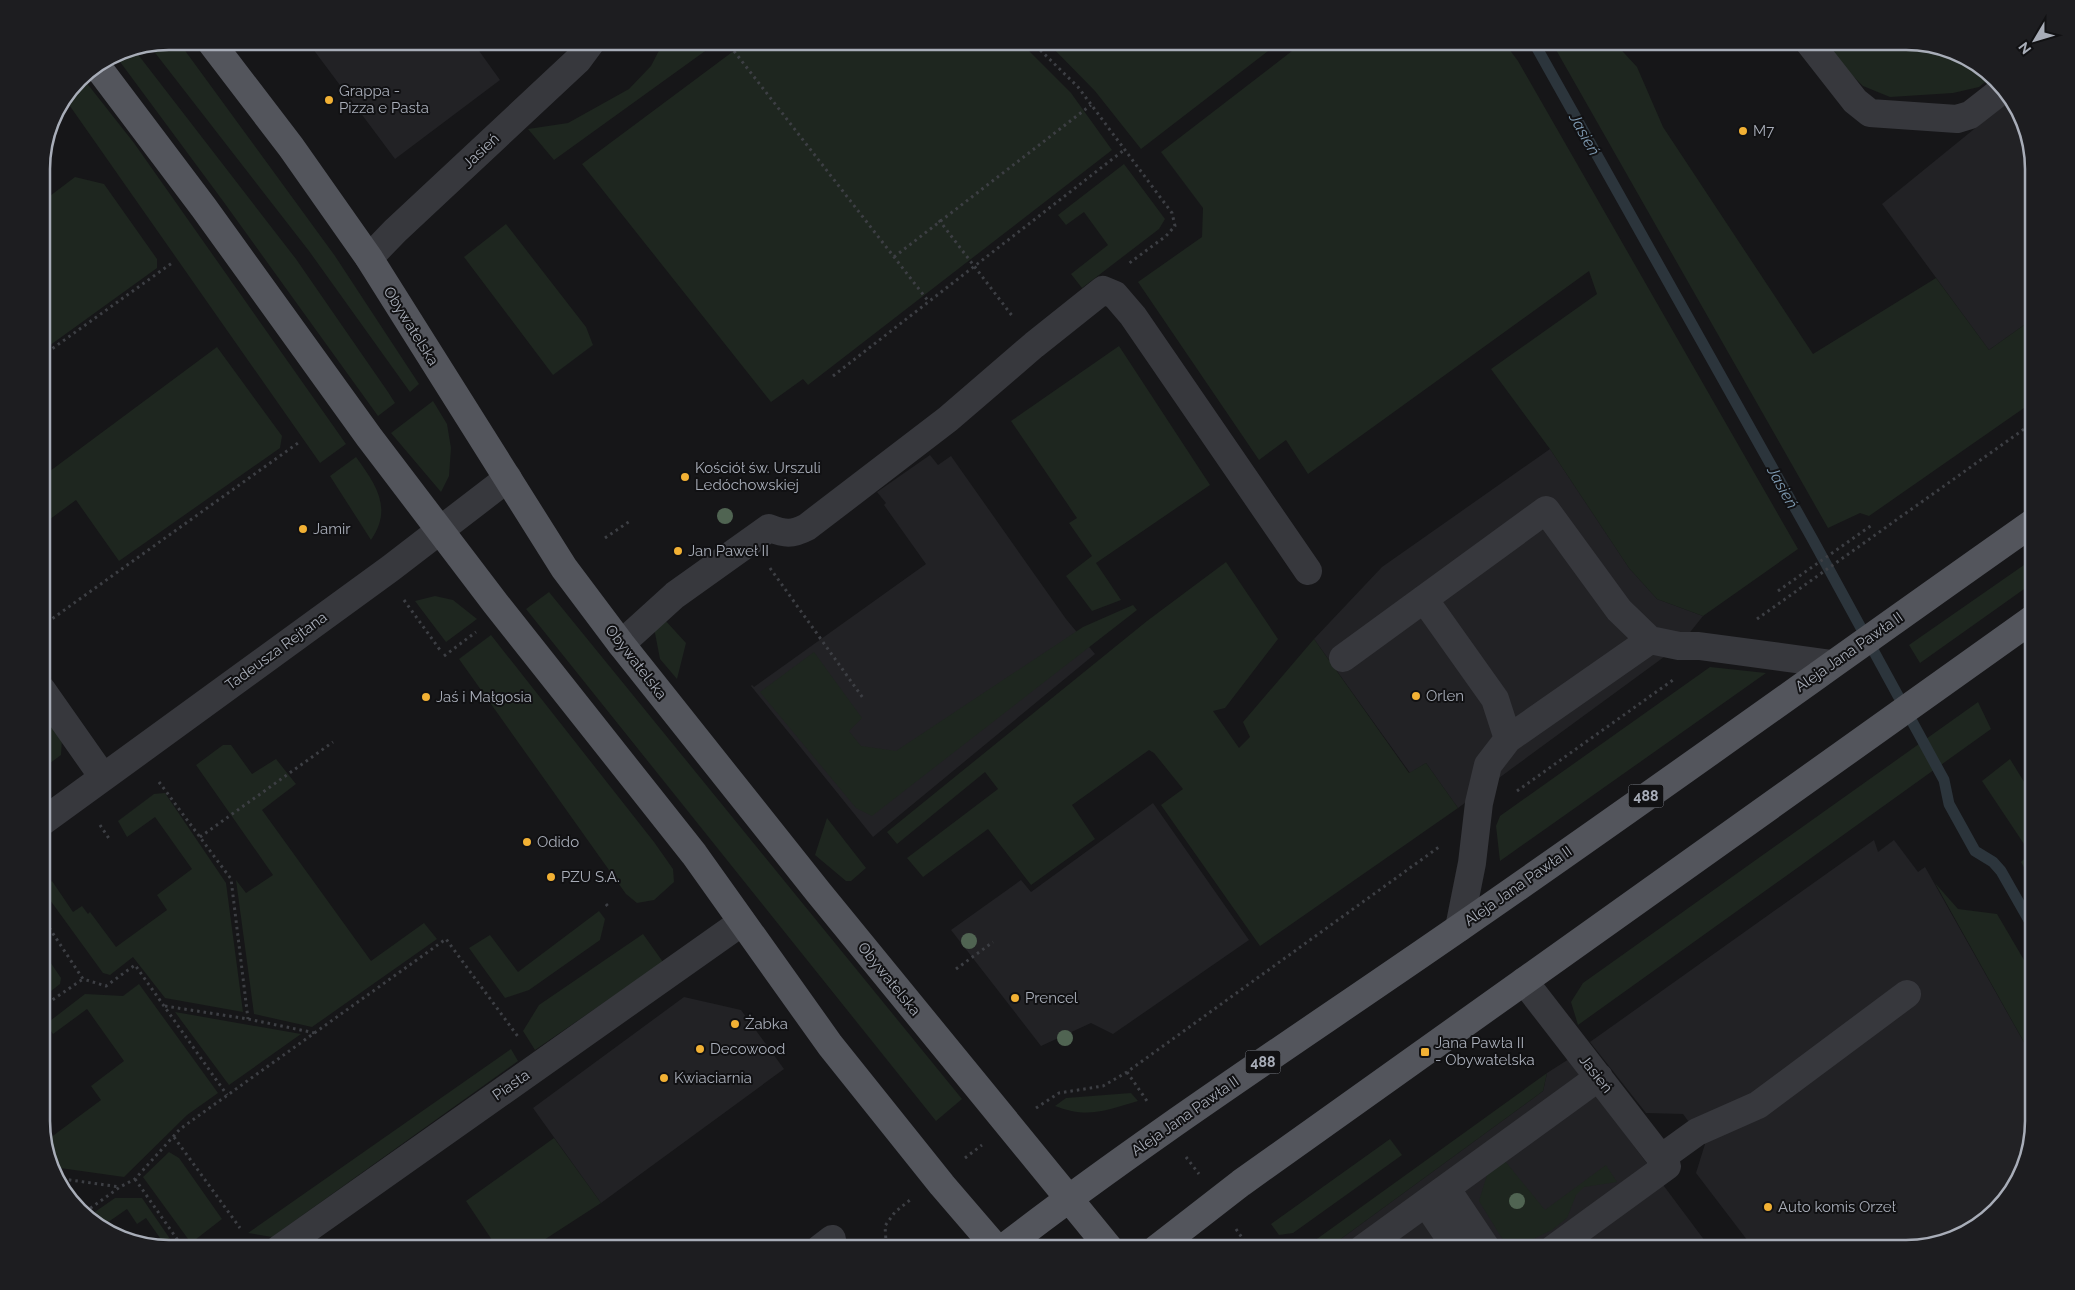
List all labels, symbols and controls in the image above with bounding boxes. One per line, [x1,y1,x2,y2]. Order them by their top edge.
north arrow [2010,15,2060,65]
text: N [2015,39,2034,57]
place label: Grappa - Pizza e Pasta [339,82,429,117]
marker: Grappa - Pizza e Pasta [323,94,335,106]
water label: Jasień [1565,109,1604,159]
place label: M7 [1753,122,1774,140]
marker: M7 [1737,125,1749,137]
street label: Jasień [459,130,503,172]
street label: Obywatelska [380,283,442,369]
place label: Kościół św. Urszuli Ledóchowskiej [695,459,821,494]
water label: Jasień [1763,462,1802,512]
marker: Kościół św. Urszuli Ledóchowskiej [679,471,691,483]
place label: Jamir [313,520,351,538]
marker: Jamir [297,523,309,535]
place label: Jan Paweł II [688,542,769,560]
marker: Jan Paweł II [672,545,684,557]
street label: Tadeusza Rejtana [222,608,330,694]
street label: Aleja Jana Pawła II [1792,608,1906,696]
street label: Obywatelska [601,621,671,703]
place label: Orlen [1426,687,1464,705]
place label: Jaś i Małgosia [436,688,532,706]
marker: Orlen [1410,690,1422,702]
marker: Jaś i Małgosia [420,691,432,703]
road number: 488 [1628,784,1664,808]
place label: Odido [537,833,579,851]
marker: Odido [521,836,533,848]
street label: Aleja Jana Pawła II [1461,842,1575,930]
place label: PZU S.A. [561,868,620,886]
marker: PZU S.A. [545,871,557,883]
street label: Obywatelska [854,939,924,1019]
place label: Prencel [1025,989,1079,1007]
marker: Prencel [1009,992,1021,1004]
place label: Żabka [745,1014,788,1033]
marker: Żabka [729,1018,741,1030]
place label: Jana Pawła II - Obywatelska [1435,1034,1535,1069]
place label: Decowood [710,1040,785,1058]
marker: Decowood [694,1043,706,1055]
marker: Jana Pawła II - Obywatelska [1419,1046,1431,1058]
road number: 488 [1246,1050,1280,1074]
street label: Jasień [1576,1051,1616,1097]
street label: Piasta [489,1066,533,1104]
place label: Kwiaciarnia [674,1069,752,1087]
marker: Kwiaciarnia [658,1072,670,1084]
street label: Aleja Jana Pawła II [1128,1072,1242,1160]
place label: Auto komis Orzeł [1778,1198,1897,1216]
marker: Auto komis Orzeł [1762,1201,1774,1213]

